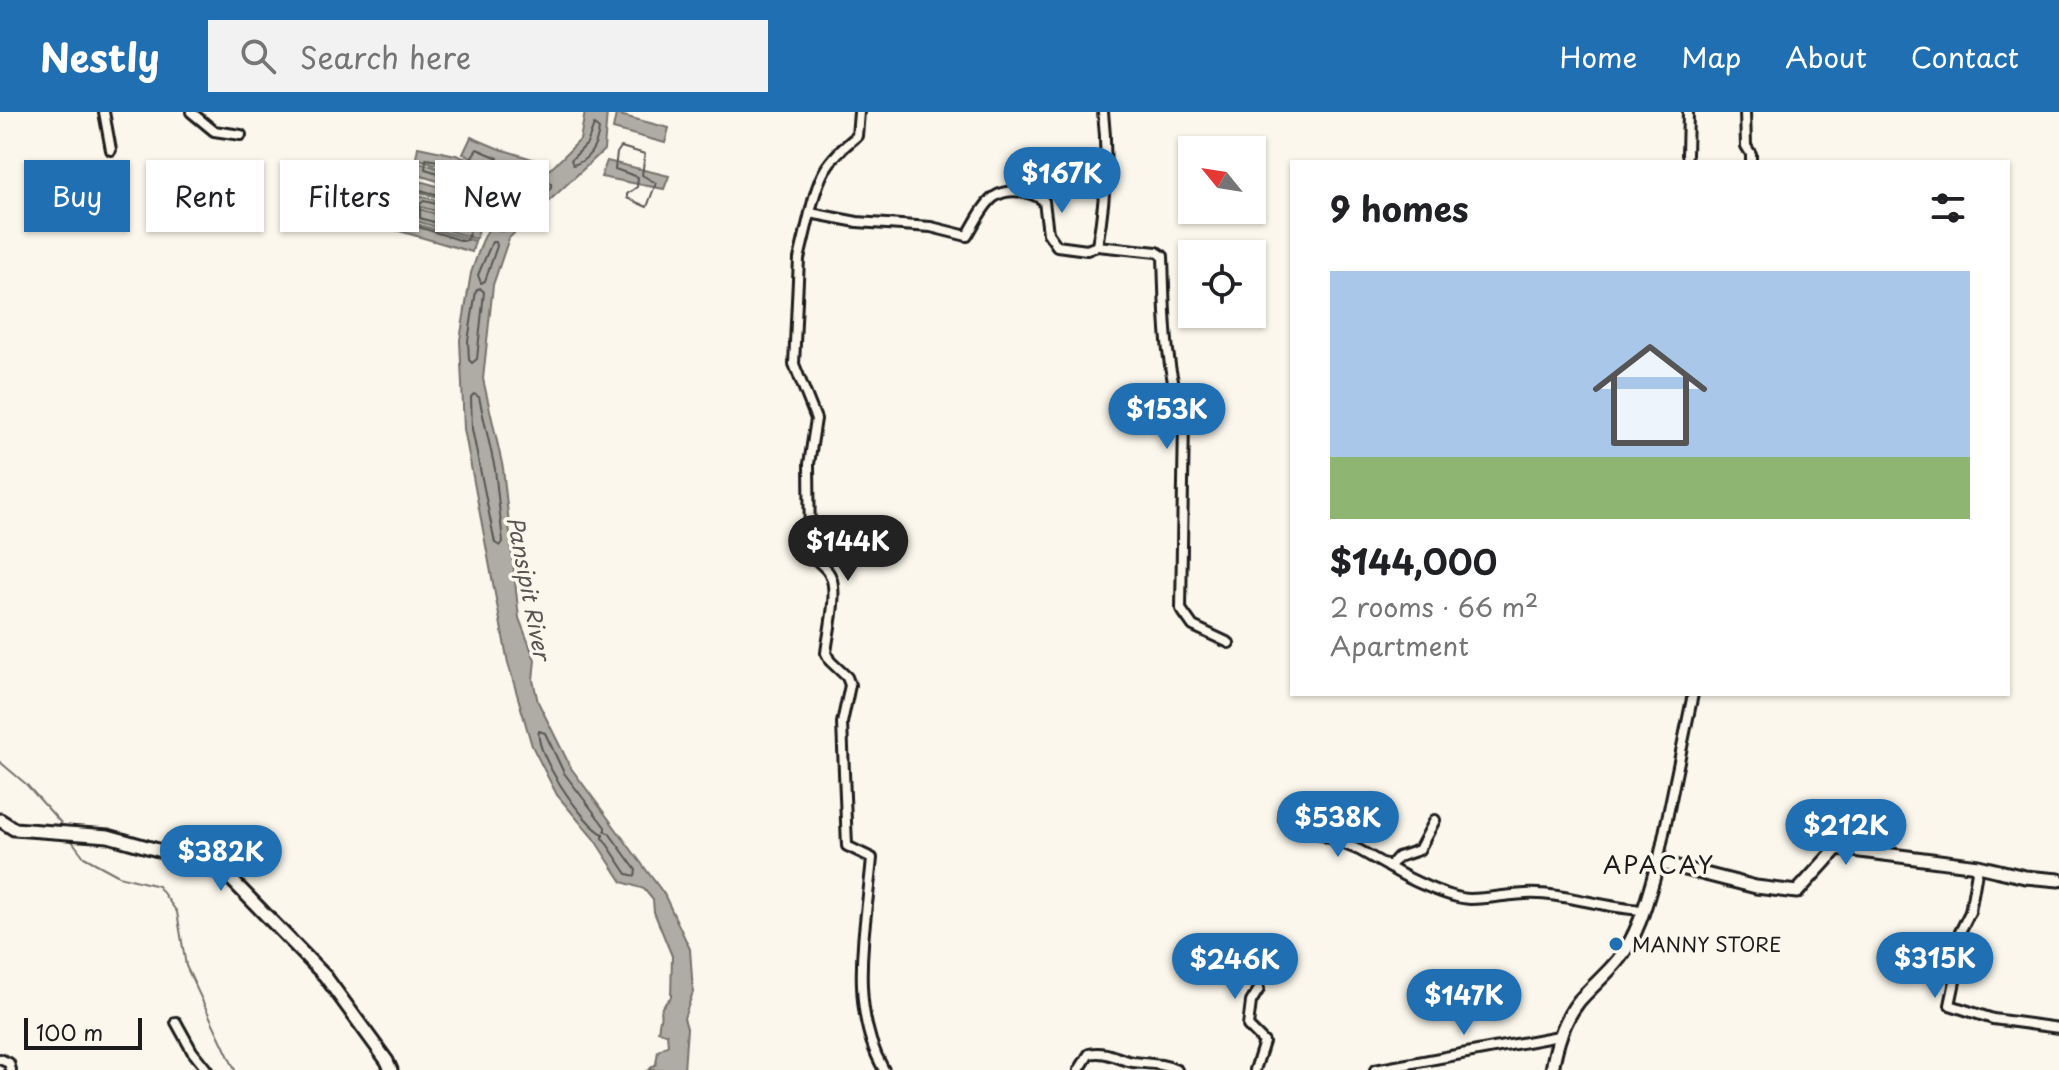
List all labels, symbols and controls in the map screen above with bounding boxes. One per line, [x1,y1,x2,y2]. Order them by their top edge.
search box [208,20,768,92]
text: Nestly [40,28,160,85]
icon: search [236,34,280,78]
text: Search here [300,34,471,79]
text: Home [1559,35,1637,78]
text: Map [1681,35,1741,78]
text: About [1785,35,1867,78]
text: Contact [1911,35,2019,78]
north arrow [1178,136,1266,224]
map controls [1178,136,1266,328]
pin: $167K [1006,147,1118,215]
text: $167K [1022,153,1102,192]
chip: Buy [24,160,130,232]
chip: Rent [146,160,264,232]
chip: Filters [280,160,419,232]
chip: New [435,160,549,232]
text: 9 homes [1330,182,1469,234]
icon: filters [1926,186,1970,230]
button: locate [1178,240,1266,328]
icon: home [1578,323,1722,467]
pin: $153K [1111,383,1223,451]
text: $153K [1126,389,1208,428]
water label: Pansipit River [500,514,561,665]
pin: $144K [792,515,904,583]
text: $144K [806,521,890,560]
text: $144,000 [1330,535,1497,587]
text: 2 rooms · 66 m² [1330,587,1539,626]
text: Apartment [1330,626,1469,665]
pin: $538K [1282,791,1394,859]
text: $538K [1295,797,1381,836]
pin: $212K [1790,799,1902,867]
text: $212K [1803,805,1889,844]
pin: $382K [165,825,277,893]
text: $382K [178,831,264,870]
district label: APACAY [1603,846,1715,882]
place label: MANNY STORE [1632,929,1781,959]
pin: $315K [1879,932,1991,1000]
pin: $246K [1179,933,1291,1001]
marker: MANNY STORE [1607,935,1625,953]
text: $315K [1894,938,1976,977]
text: $246K [1190,939,1280,978]
pin: $147K [1408,969,1520,1037]
text: $147K [1425,975,1504,1014]
scale bar [24,1014,142,1050]
text: 100 m [36,1015,103,1048]

